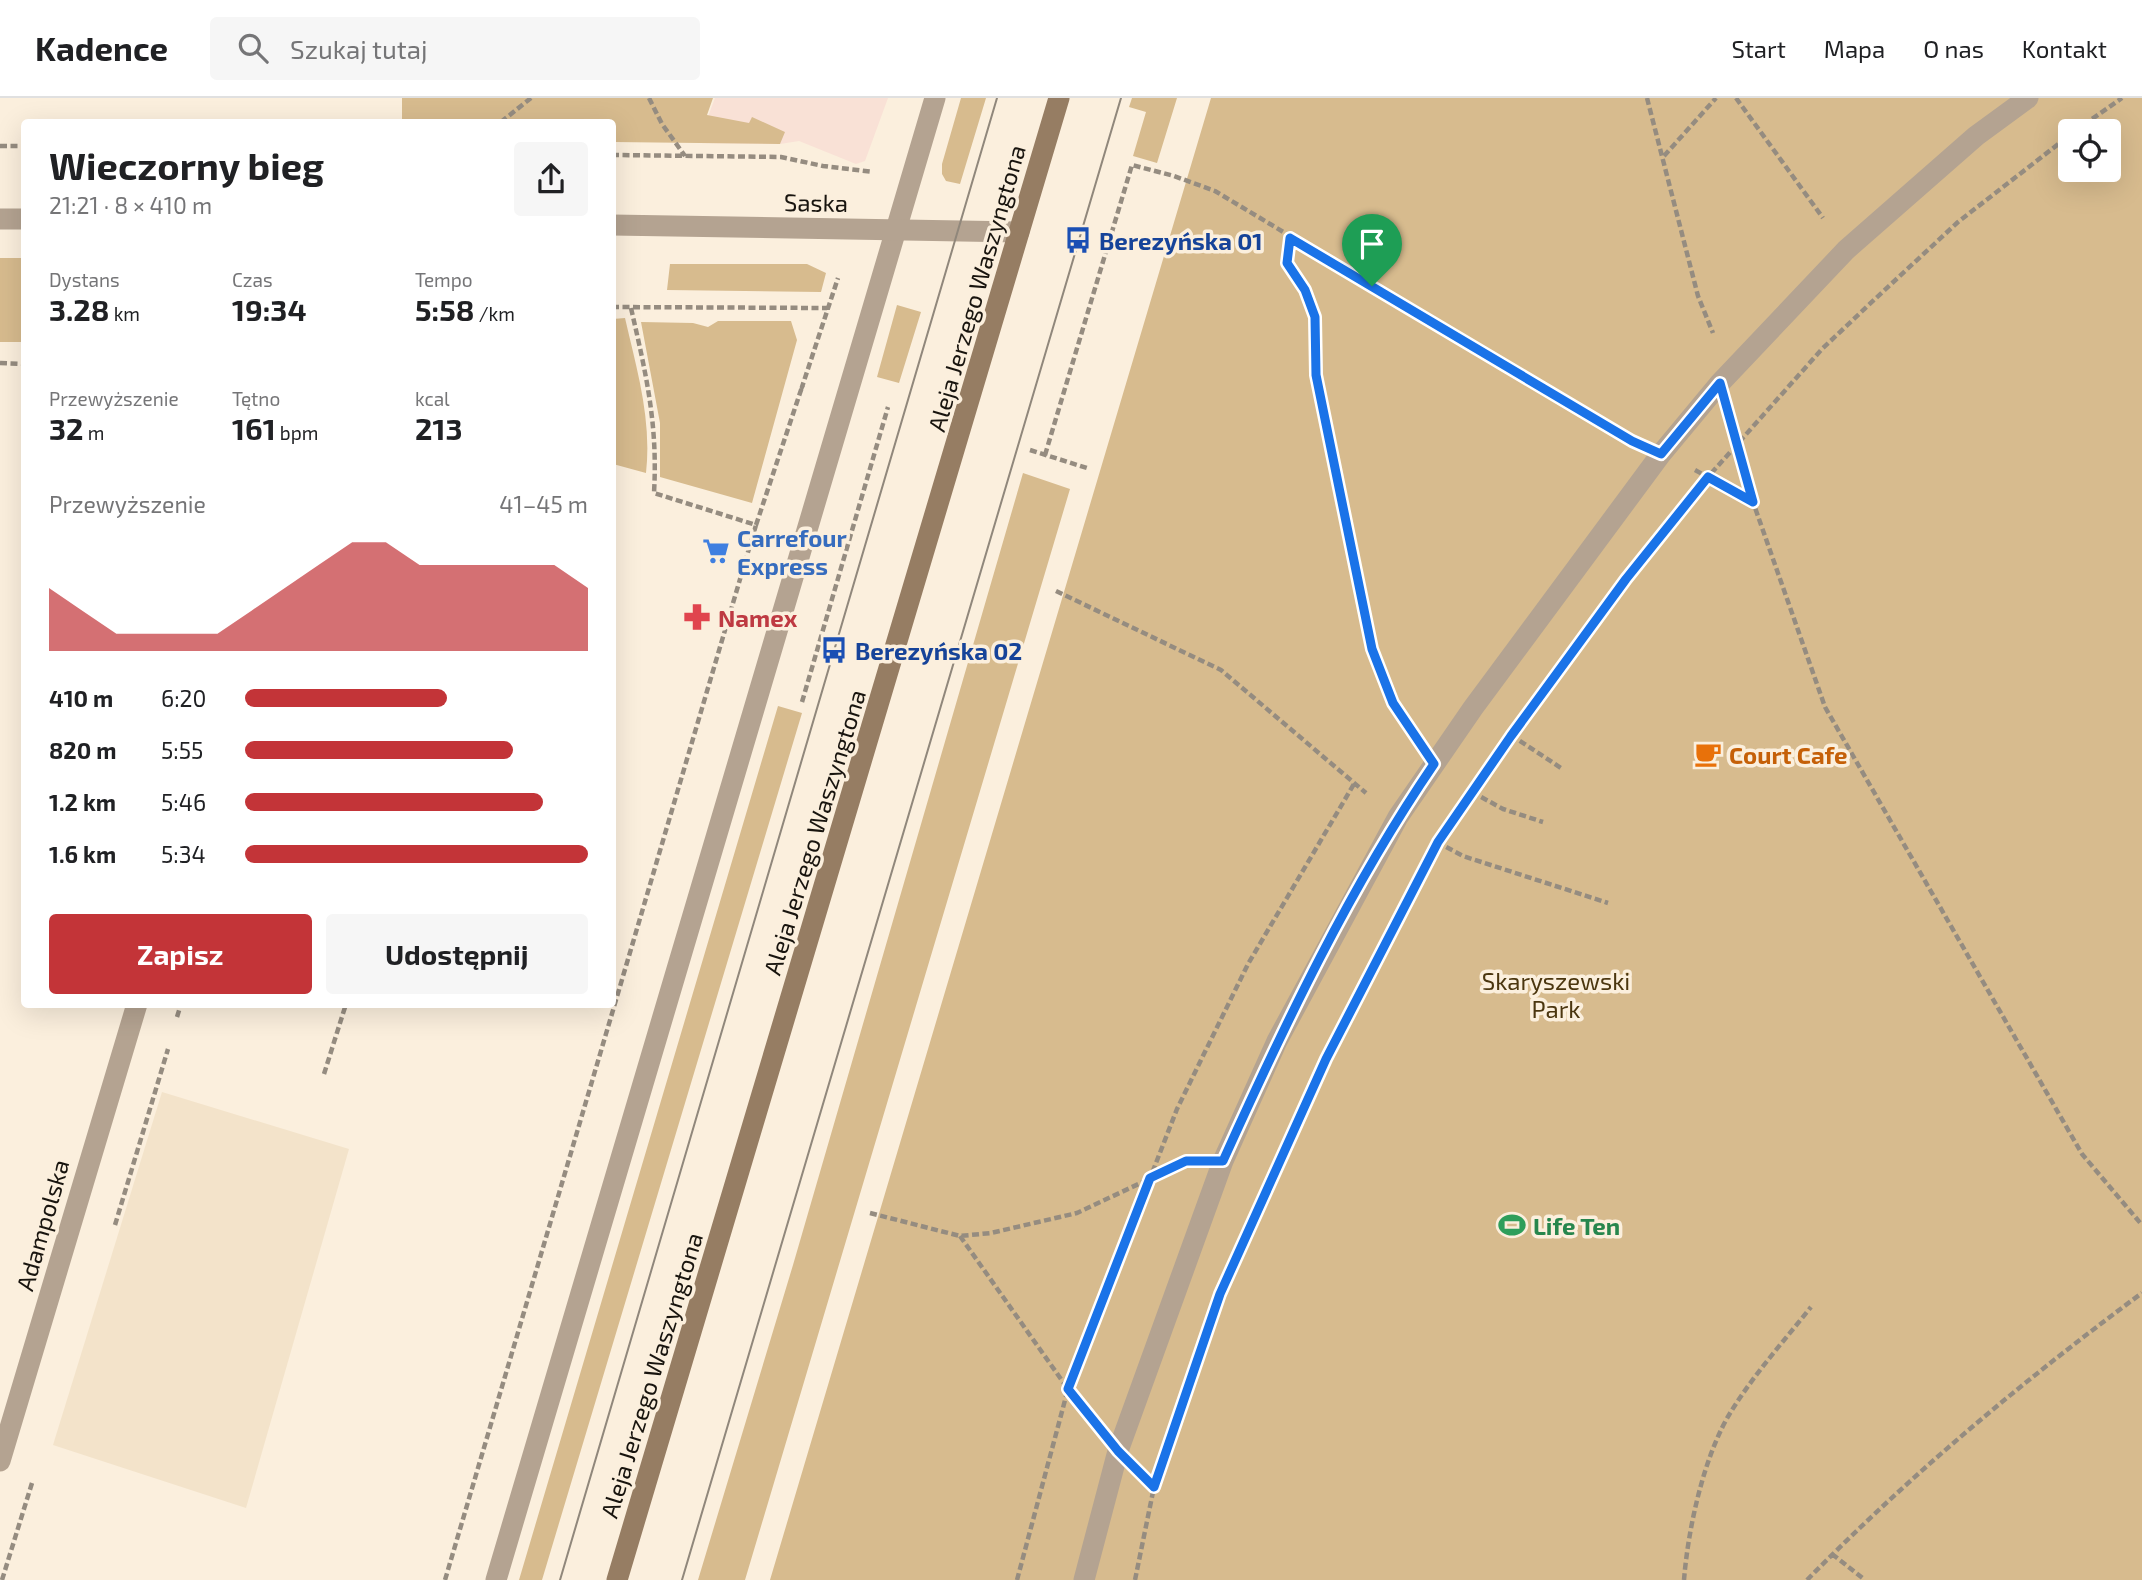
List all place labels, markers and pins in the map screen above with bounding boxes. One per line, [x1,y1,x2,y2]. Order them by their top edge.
pin [1342,214,1402,286]
bus stop icon: Berezyńska 01 [1063,225,1093,255]
place label: Berezyńska 01 [1099,226,1263,255]
place label: Carrefour Express [737,523,848,580]
supermarket icon: Carrefour Express [701,536,731,566]
pharmacy icon: Namex [682,602,712,632]
place label: Namex [718,603,798,632]
bus stop icon: Berezyńska 02 [819,635,849,665]
place label: Berezyńska 02 [855,636,1022,665]
cafe icon: Court Cafe [1693,739,1723,769]
place label: Court Cafe [1729,740,1848,769]
sports icon: Life Ten [1497,1210,1527,1240]
place label: Life Ten [1533,1211,1620,1240]

